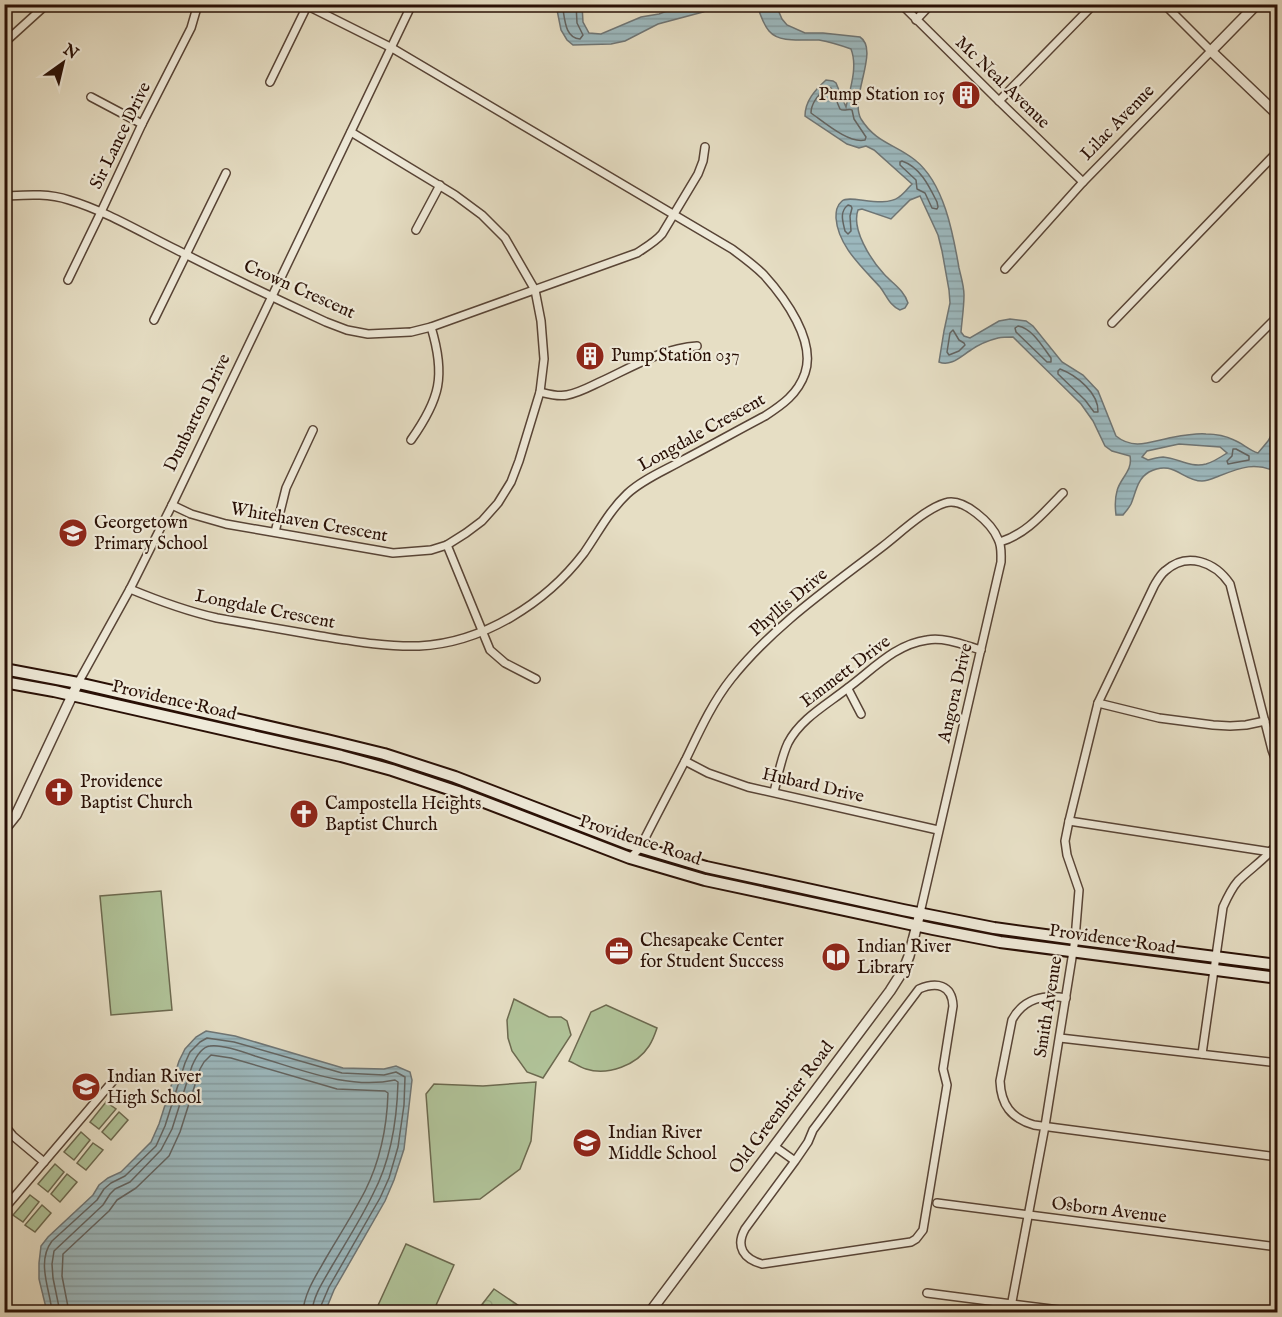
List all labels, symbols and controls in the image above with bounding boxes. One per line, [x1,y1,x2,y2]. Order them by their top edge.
street label: Mc Neal Avenue [950,32,1054,134]
north arrow [33,33,93,93]
text: N [58,40,82,64]
street label: Sir Lance Drive [85,79,157,193]
building icon: Pump Station 105 [950,79,982,111]
street label: Lilac Avenue [1076,80,1160,166]
place label: Pump Station 105 [818,84,945,107]
street label: Crown Crescent [240,255,358,325]
building icon: Pump Station 037 [574,340,606,372]
place label: Pump Station 037 [611,345,740,368]
street label: Dunbarton Drive [159,350,237,476]
street label: Longdale Crescent [634,389,770,477]
street label: Whitehaven Crescent [229,498,389,548]
place label: Georgetown Primary School [94,512,208,556]
school or university icon: Georgetown Primary School [57,517,89,549]
street label: Phyllis Drive [745,564,833,642]
street label: Longdale Crescent [193,585,337,635]
street label: Emmett Drive [796,631,896,713]
street label: Angora Drive [933,641,979,746]
street label: Providence Road [109,675,239,727]
street label: Hubard Drive [760,763,866,809]
place label: Providence Baptist Church [80,771,193,815]
church icon: Providence Baptist Church [43,776,75,808]
place label: Campostella Heights Baptist Church [325,793,481,837]
church icon: Campostella Heights Baptist Church [288,798,320,830]
street label: Providence Road [576,810,704,872]
street label: Providence Road [1047,920,1177,960]
place label: Chesapeake Center for Student Success [640,930,784,974]
office icon: Chesapeake Center for Student Success [603,935,635,967]
place label: Indian River Library [857,936,952,980]
library icon: Indian River Library [820,941,852,973]
street label: Smith Avenue [1030,955,1068,1059]
street label: Old Greenbrier Road [724,1037,840,1179]
place label: Indian River High School [107,1066,202,1110]
school or university icon: Indian River High School [70,1071,102,1103]
place label: Indian River Middle School [608,1122,717,1166]
school or university icon: Indian River Middle School [571,1127,603,1159]
street label: Osborn Avenue [1050,1193,1168,1229]

